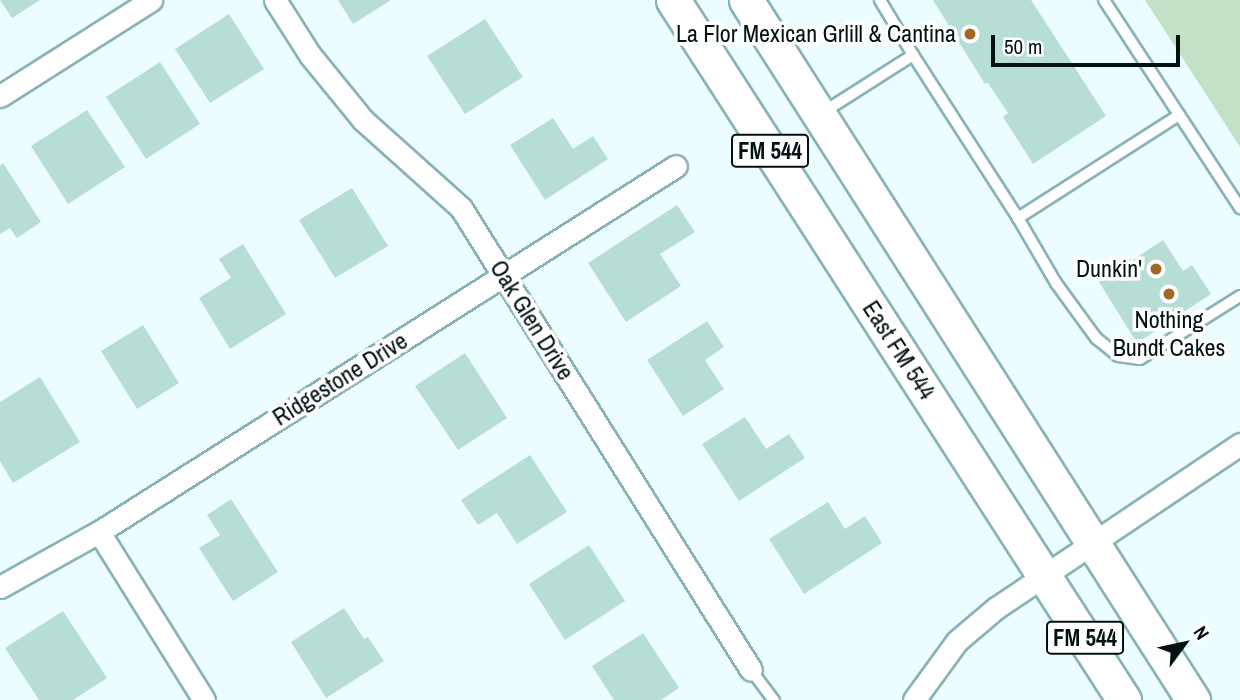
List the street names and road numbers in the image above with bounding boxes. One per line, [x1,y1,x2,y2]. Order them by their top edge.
road number: FM 544 [730,132,810,170]
street label: Oak Glen Drive [484,255,580,385]
street label: East FM 544 [857,295,941,405]
street label: Ridgestone Drive [267,326,413,432]
road number: FM 544 [1045,618,1125,658]

